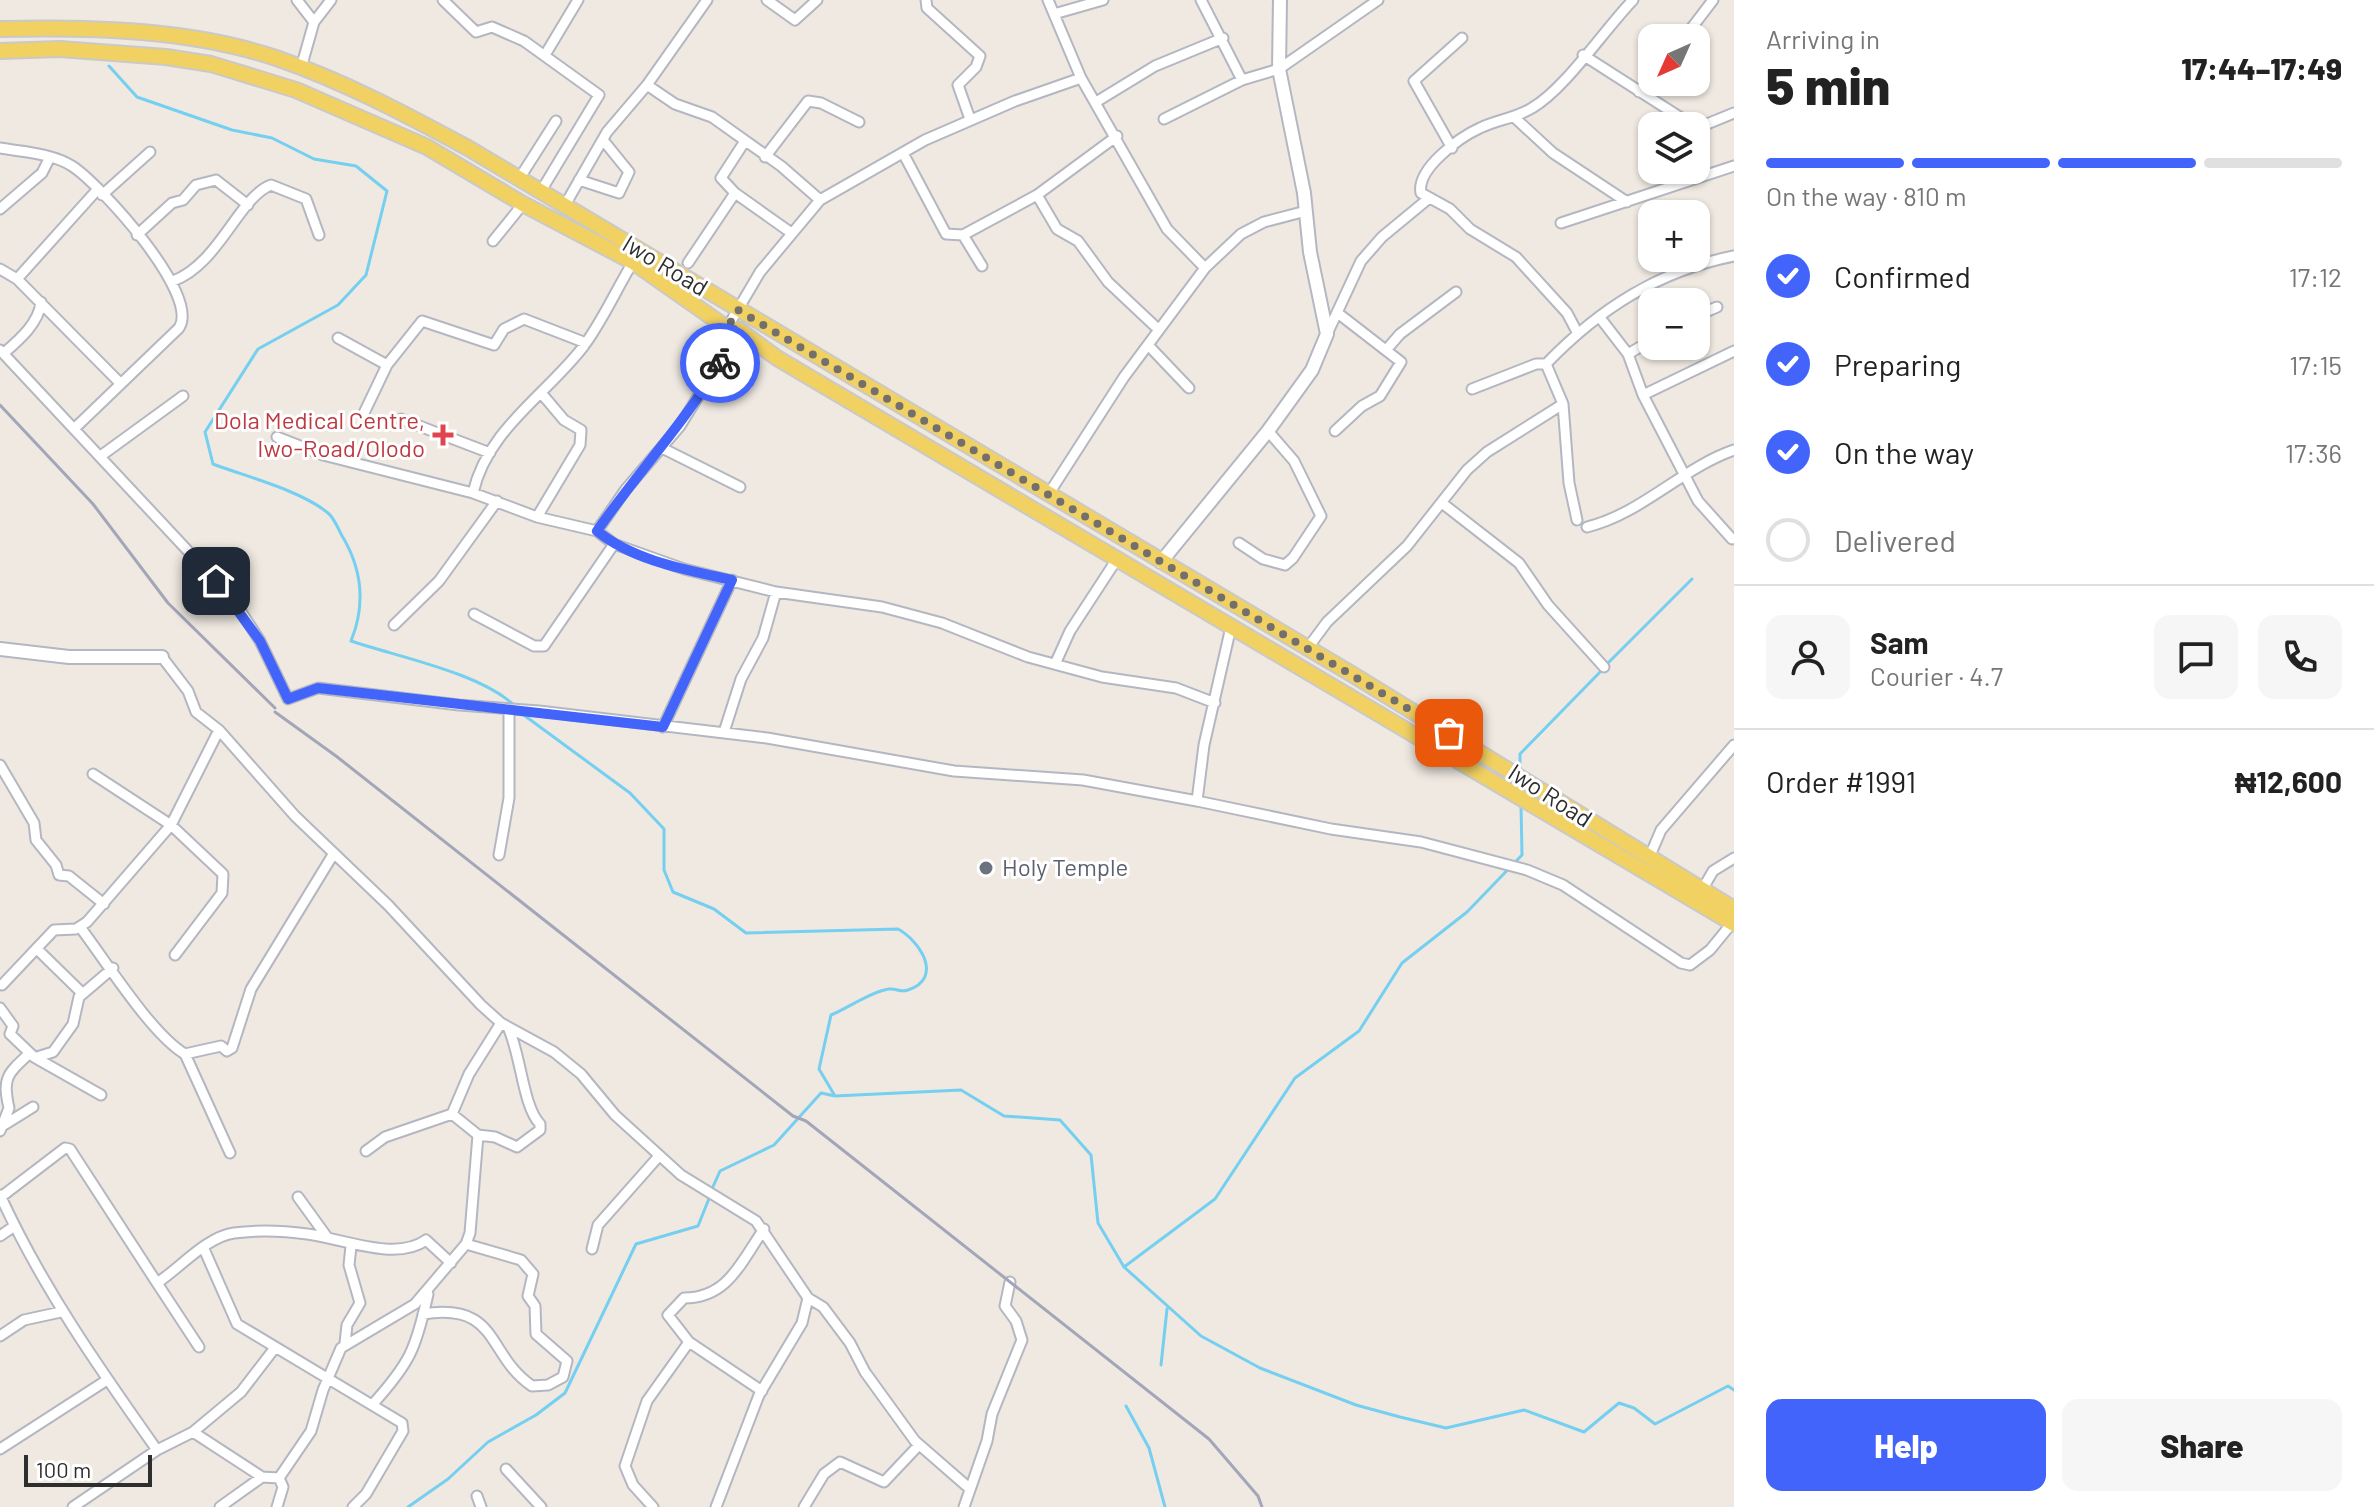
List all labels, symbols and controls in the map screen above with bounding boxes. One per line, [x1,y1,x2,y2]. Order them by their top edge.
text: Arriving in [1766,23,1880,54]
north arrow [1638,24,1710,96]
map controls [1638,24,1710,360]
text: 17:44–17:49 [2181,50,2342,86]
text: 5 min [1766,53,1890,115]
button: layers [1638,112,1710,184]
text: On the way · 810 m [1766,180,1967,211]
button: + [1638,200,1710,272]
street label: Iwo Road [618,228,714,301]
icon: check [1766,254,1810,298]
text: Confirmed [1834,258,1971,294]
text: 17:12 [2289,261,2342,292]
button: − [1638,288,1710,360]
courier [680,323,760,403]
icon: bike [698,341,742,385]
icon: check [1766,342,1810,386]
text: Preparing [1834,346,1961,382]
text: 17:15 [2289,349,2342,380]
place label: Dola Medical Centre, Iwo-Road/Olodo [214,405,425,462]
marker: Dola Medical Centre, Iwo-Road/Olodo [432,424,454,446]
icon: check [1766,430,1810,474]
text: On the way [1834,434,1974,470]
text: 17:36 [2285,437,2342,468]
text: Delivered [1834,522,1956,558]
pin [182,547,250,615]
icon: home [194,559,238,603]
button: person [1766,615,1850,699]
button: chat [2154,615,2238,699]
button: phone [2258,615,2342,699]
text: Sam [1870,624,1929,660]
text: Courier · 4.7 [1870,660,2003,691]
pin [1415,699,1483,767]
icon: bag [1427,711,1471,755]
street label: Iwo Road [1503,757,1598,833]
text: Order #1991 [1766,763,1916,799]
text: ₦12,600 [2235,763,2342,799]
place label: Holy Temple [1002,852,1128,881]
marker: Holy Temple [977,859,995,877]
button: Help [1766,1399,2046,1491]
button: Share [2062,1399,2342,1491]
scale bar [24,1451,152,1487]
text: 100 m [36,1456,91,1482]

